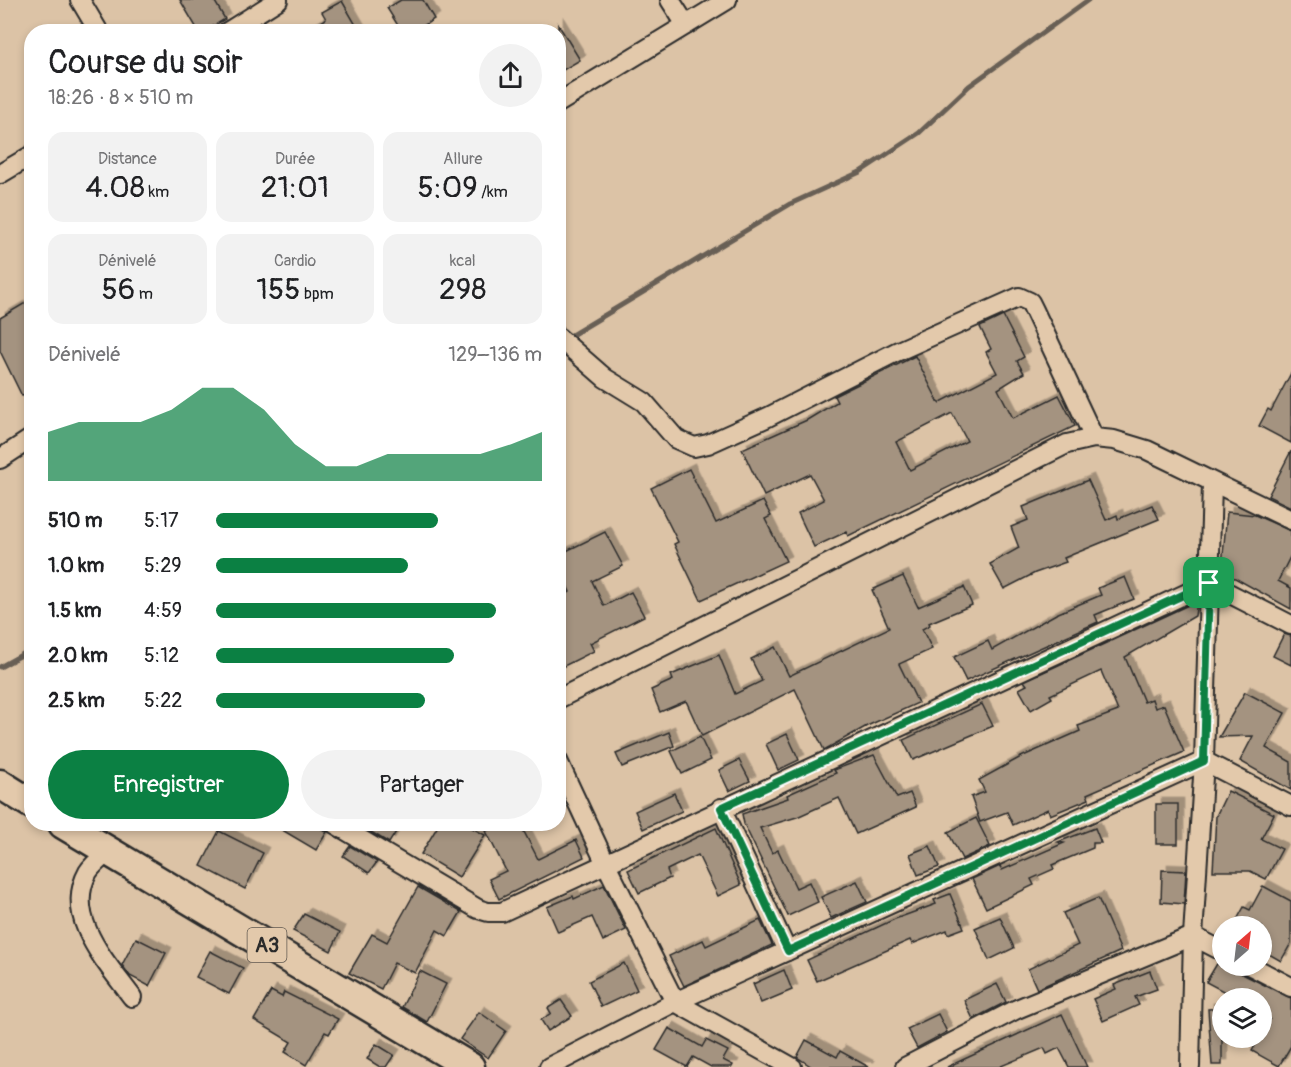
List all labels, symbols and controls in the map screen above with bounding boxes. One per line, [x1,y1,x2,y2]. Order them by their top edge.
text: Course du soir [48,42,243,83]
button: share [479,44,542,107]
text: 18:26 · 8 × 510 m [48,85,193,110]
text: Distance [98,149,157,169]
text: Durée [275,149,315,169]
text: Allure [443,149,482,169]
text: 4.08 [85,169,145,206]
text: 21:01 [261,169,329,206]
text: 5:09 [418,169,478,206]
text: km [145,182,169,202]
text: /km [478,182,508,202]
text: Dénivelé [98,251,157,271]
text: Cardio [274,251,316,271]
text: kcal [450,251,476,271]
text: 56 [102,271,135,308]
text: 155 [256,271,301,308]
text: 298 [439,271,486,308]
text: m [135,284,153,304]
text: bpm [301,284,334,304]
text: Dénivelé [48,342,121,367]
text: 129–136 m [448,342,542,367]
text: 510 m [48,508,102,533]
text: 5:17 [144,508,179,533]
text: 1.0 km [48,553,104,578]
text: 5:29 [144,553,182,578]
pin [1183,557,1234,608]
icon: arrive [1192,566,1225,599]
text: 1.5 km [48,598,101,623]
text: 4:59 [144,598,182,623]
text: 2.0 km [48,643,108,668]
text: 5:12 [144,643,179,668]
text: 2.5 km [48,688,105,713]
text: 5:22 [144,688,183,713]
button: Enregistrer [48,750,289,819]
button: Partager [301,750,542,819]
north arrow [1212,916,1272,976]
map controls [1212,916,1272,1048]
road number: A3 [248,928,286,962]
button: layers [1212,988,1272,1048]

